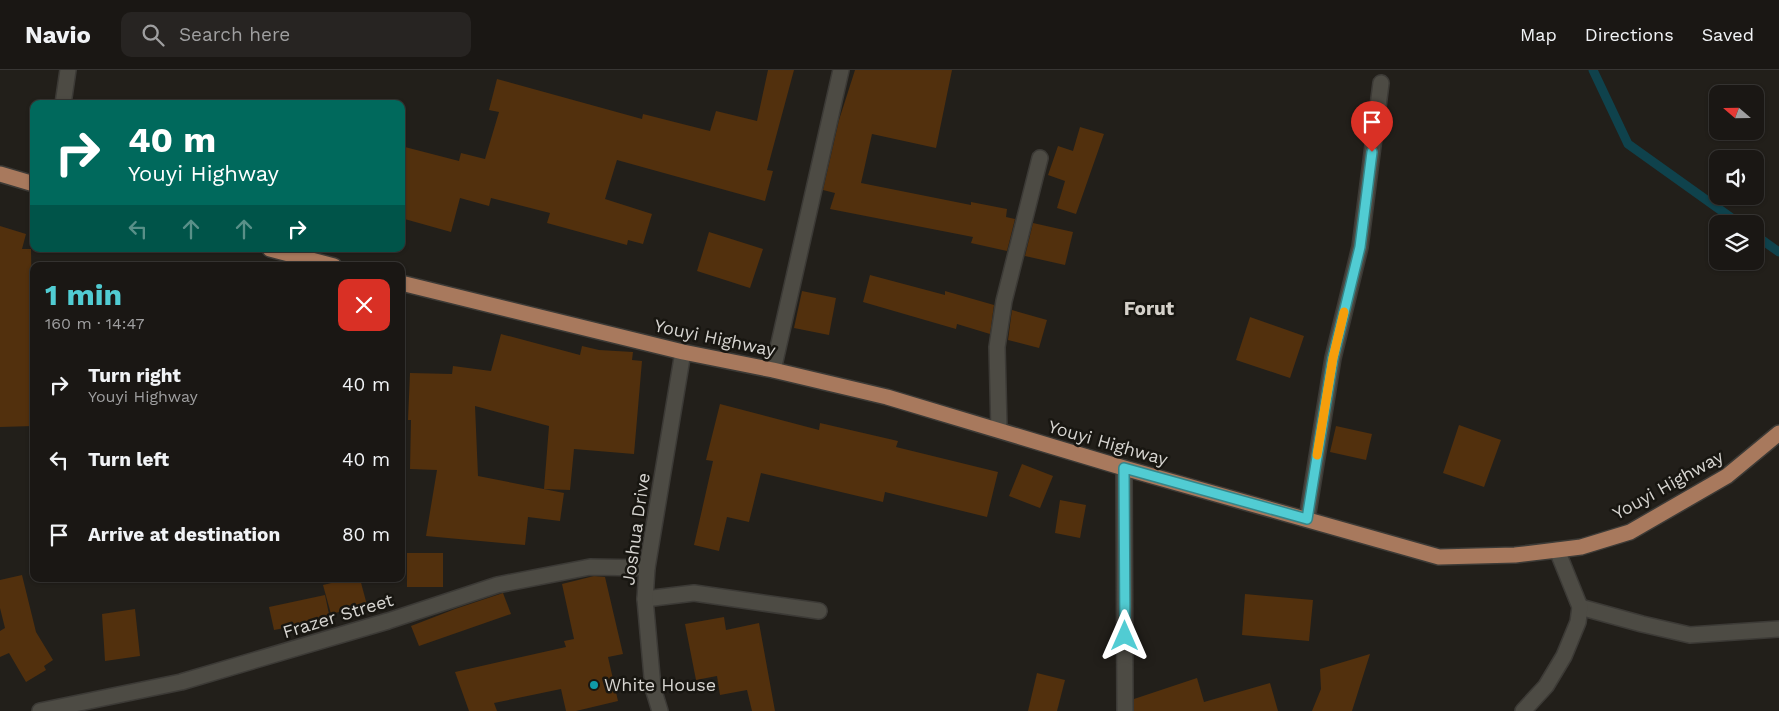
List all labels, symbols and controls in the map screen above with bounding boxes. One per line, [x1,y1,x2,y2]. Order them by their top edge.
search box [121,12,471,57]
text: Navio [25,21,91,49]
icon: search [139,21,167,49]
text: Search here [179,23,290,46]
text: Map [1520,24,1557,45]
text: Directions [1585,24,1674,45]
text: Saved [1702,24,1754,45]
north arrow [1709,85,1764,140]
map controls [1709,85,1764,270]
pin [1351,101,1393,152]
icon: arrive [1358,108,1386,136]
text: 40 m [128,119,216,161]
icon: right [45,120,110,185]
button: sound [1709,150,1764,205]
text: Youyi Highway [128,161,279,186]
icon: left [124,215,152,243]
icon: ahead [177,215,205,243]
icon: ahead [230,215,258,243]
icon: right [283,215,311,243]
button: layers [1709,215,1764,270]
text: 1 min [45,277,122,312]
button: close [338,279,390,331]
district label: Forut [1124,297,1175,320]
text: 160 m · 14:47 [45,314,145,333]
street label: Youyi Highway [653,314,778,361]
text: Turn right [88,364,181,387]
icon: right [45,371,73,399]
text: 40 m [342,373,390,396]
text: Youyi Highway [88,387,198,406]
street label: Youyi Highway [1046,415,1171,470]
street label: Youyi Highway [1609,445,1727,524]
icon: left [45,446,73,474]
text: Turn left [88,448,169,471]
text: 40 m [342,448,390,471]
street label: Joshua Drive [617,471,654,586]
icon: arrive [45,521,73,549]
text: Arrive at destination [88,523,280,546]
text: 80 m [342,523,390,546]
street label: Frazer Street [280,589,396,642]
position arrow [1098,609,1150,661]
place label: White House [604,674,716,695]
marker: White House [588,679,600,691]

